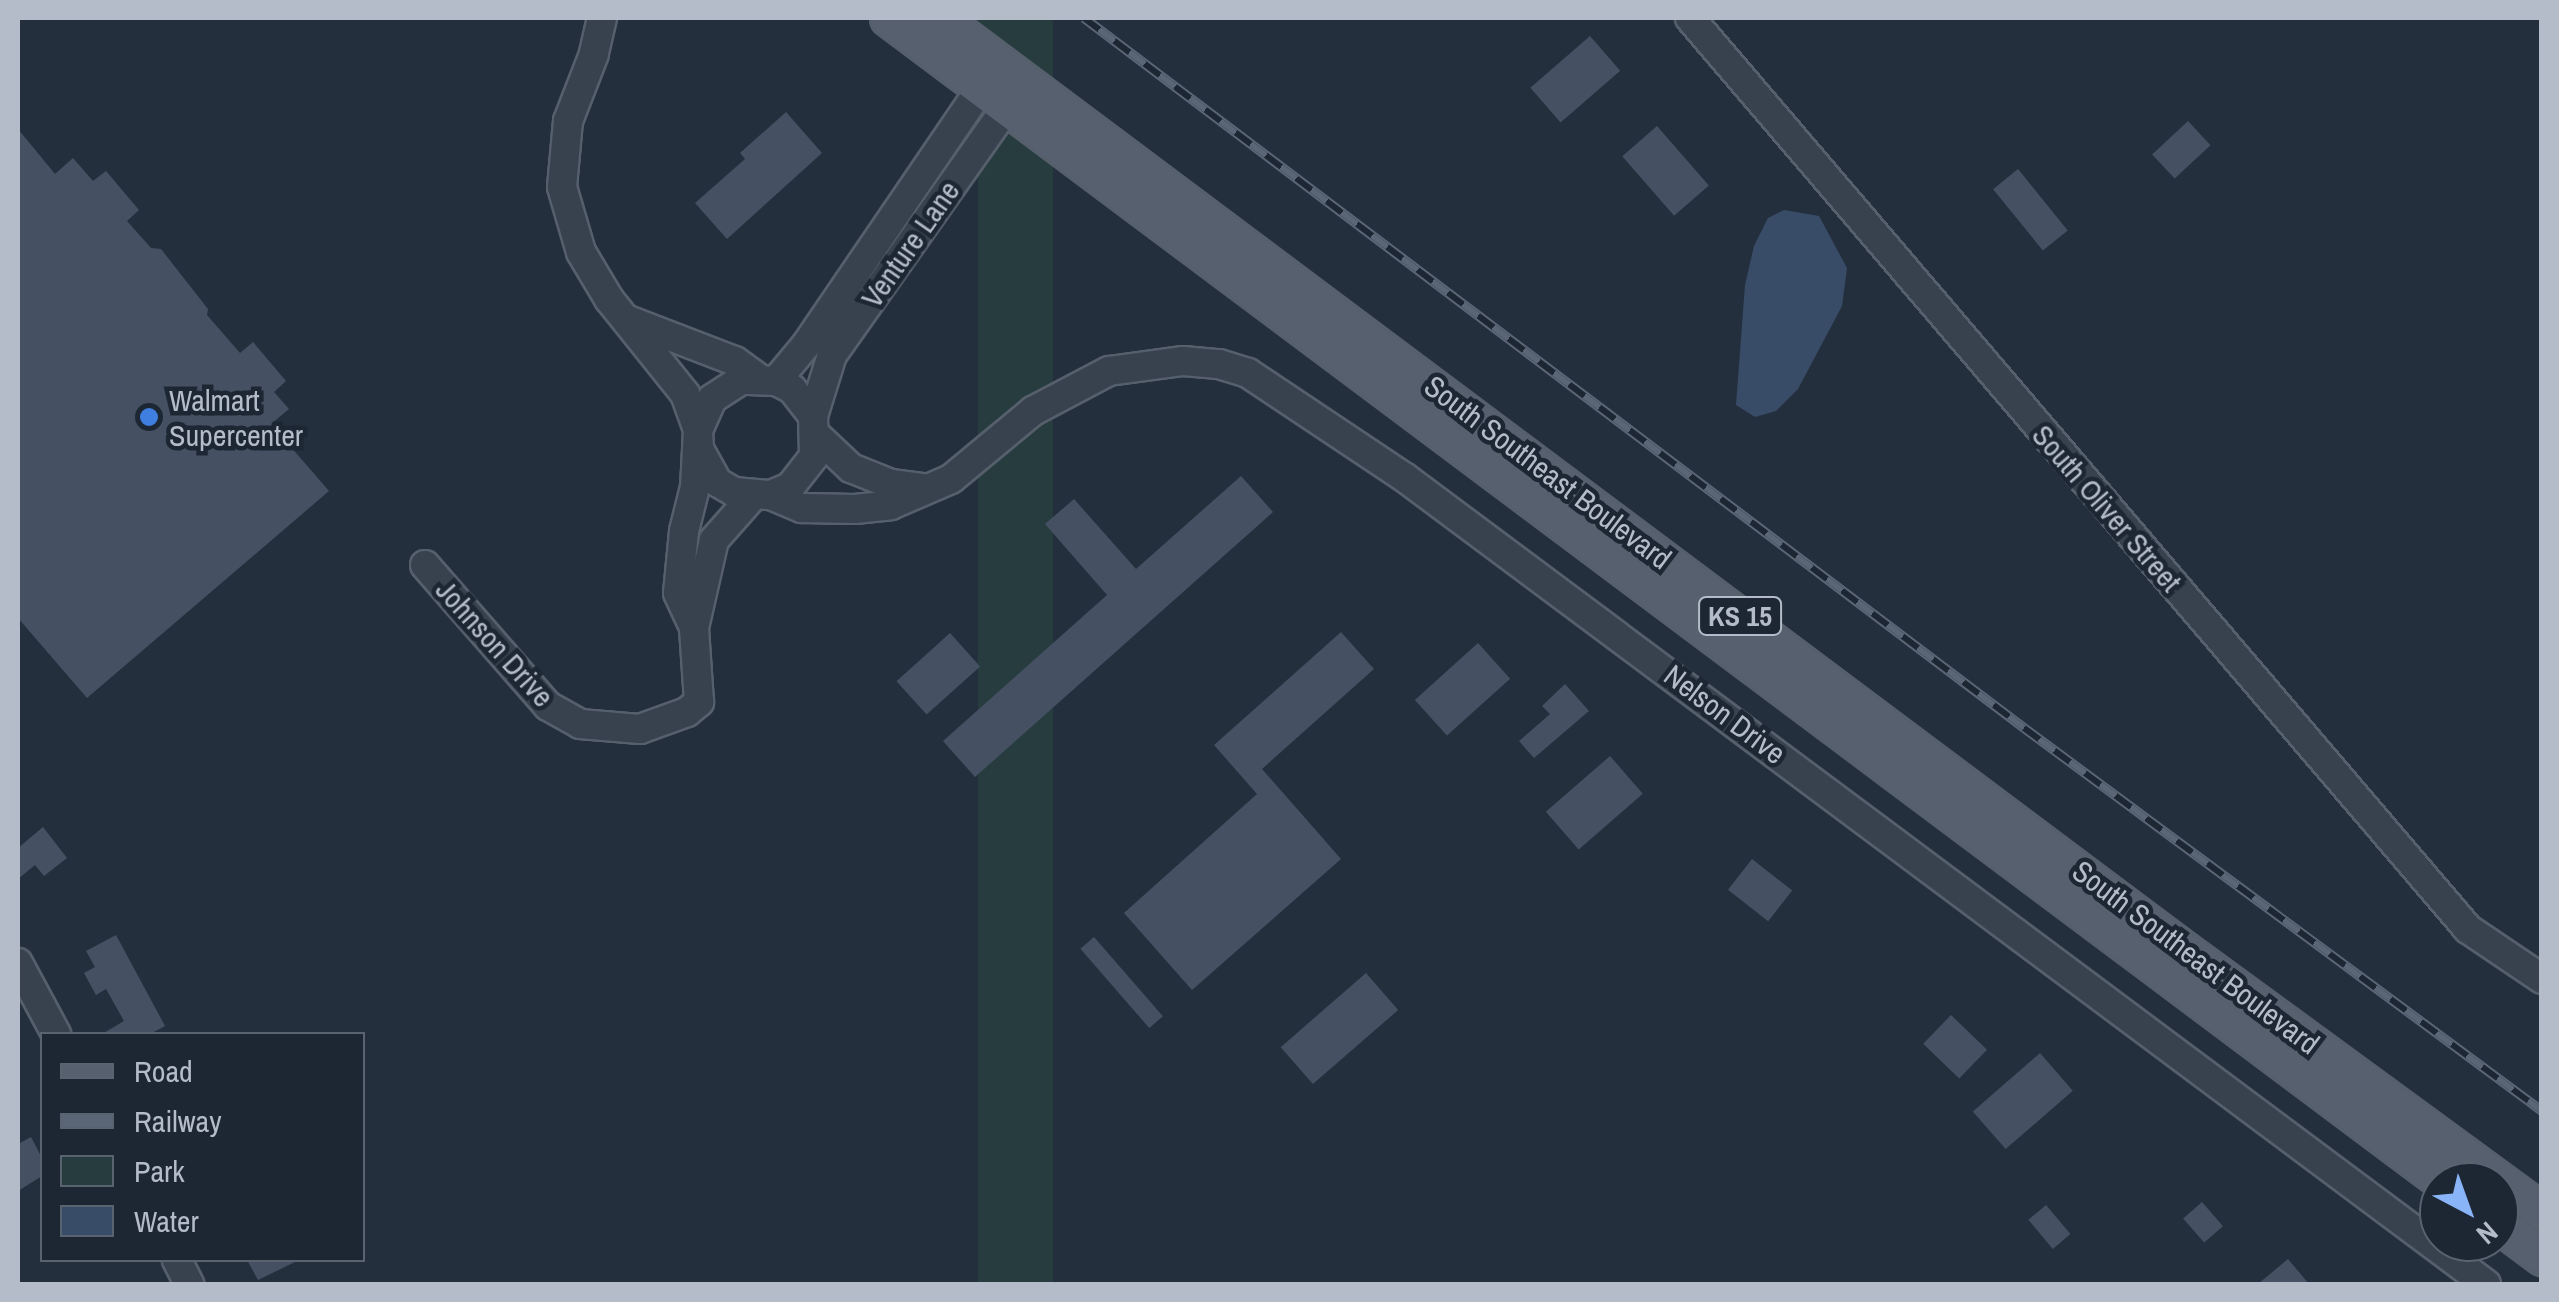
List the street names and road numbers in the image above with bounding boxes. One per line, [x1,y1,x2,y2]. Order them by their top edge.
street label: Venture Lane [853,174,967,314]
street label: South Southeast Boulevard [1418,367,1678,577]
street label: South Oliver Street [2025,417,2189,599]
street label: Johnson Drive [429,572,561,714]
road number: KS 15 [1698,593,1782,639]
street label: Nelson Drive [1657,657,1793,771]
street label: South Southeast Boulevard [2066,852,2326,1062]

